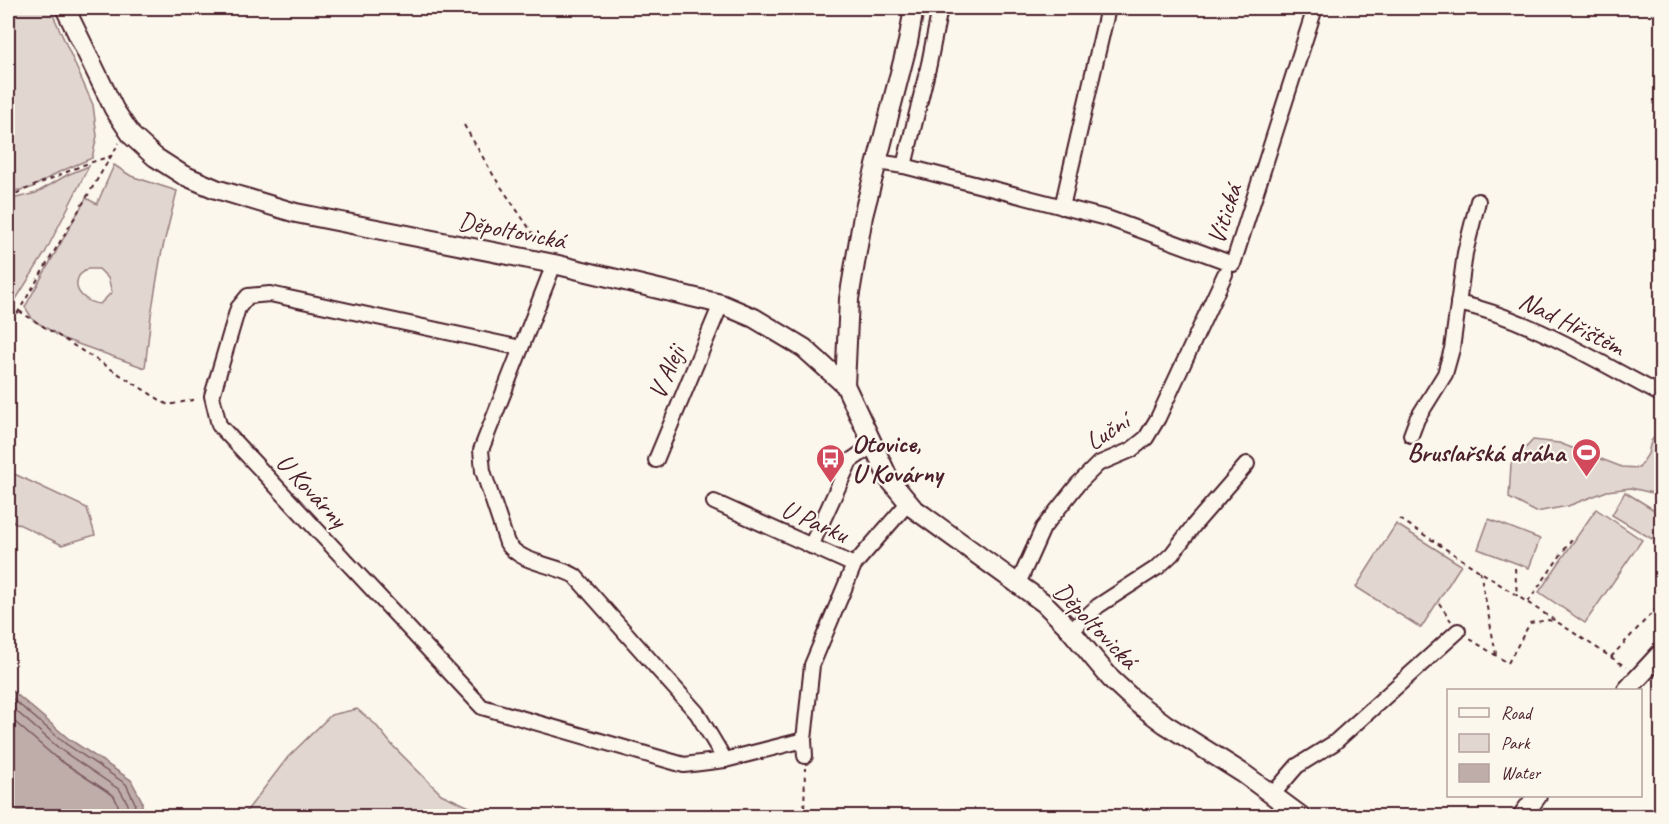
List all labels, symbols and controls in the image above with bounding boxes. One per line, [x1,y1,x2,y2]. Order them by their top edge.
street label: Vitická [1199,178,1250,248]
street label: Děpoltovická [456,204,571,258]
street label: Nad Hřištěm [1514,284,1632,364]
street label: V Aleji [641,338,694,404]
street label: Luční [1079,402,1140,458]
place label: Otovice, U Kovárny [852,427,946,490]
place label: Bruslařská dráha [1407,436,1567,469]
sports icon: Bruslařská dráha [1570,436,1602,478]
bus stop icon: Otovice, U Kovárny [815,442,847,484]
street label: U Kovárny [269,446,356,536]
street label: U Parku [776,492,856,552]
street label: Děpoltovická [1046,575,1147,678]
legend [1447,689,1642,797]
text: Road [1501,702,1534,724]
text: Park [1501,732,1531,754]
text: Water [1501,762,1542,784]

